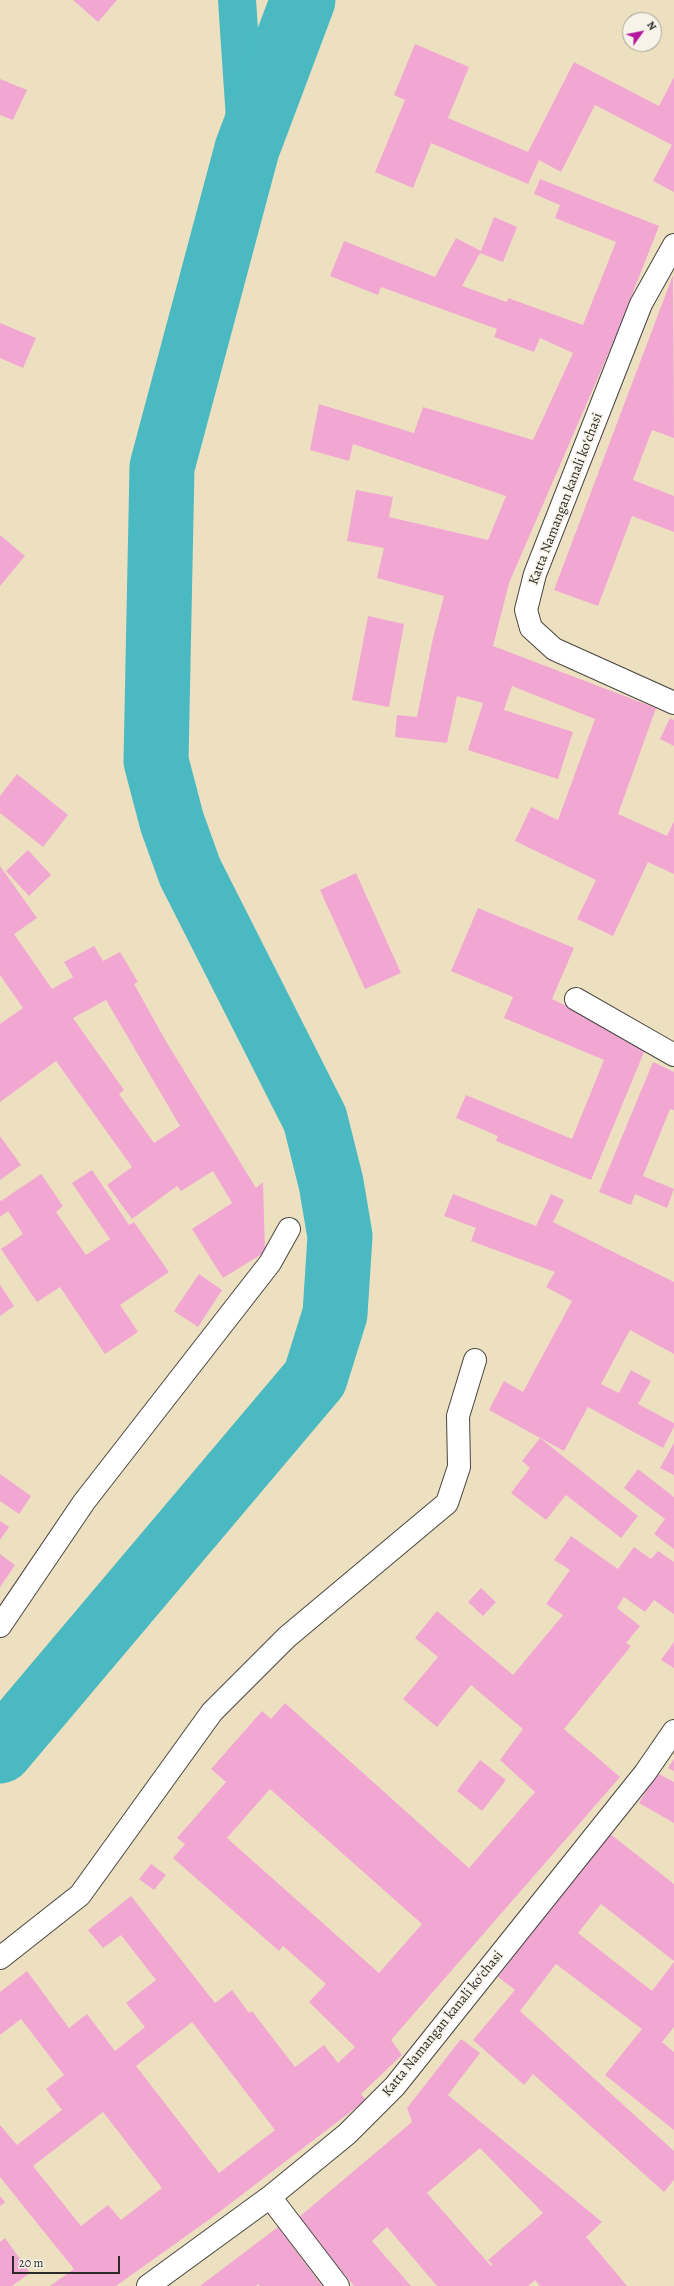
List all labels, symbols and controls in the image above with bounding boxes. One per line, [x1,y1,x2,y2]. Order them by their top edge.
north arrow [622,12,662,52]
text: N [643,18,660,33]
street label: Katta Namangan kanali koʻchasi [525,411,607,587]
street label: Katta Namangan kanali koʻchasi [379,1948,507,2100]
scale bar [14,2248,122,2274]
text: 20 m [19,2255,43,2271]

